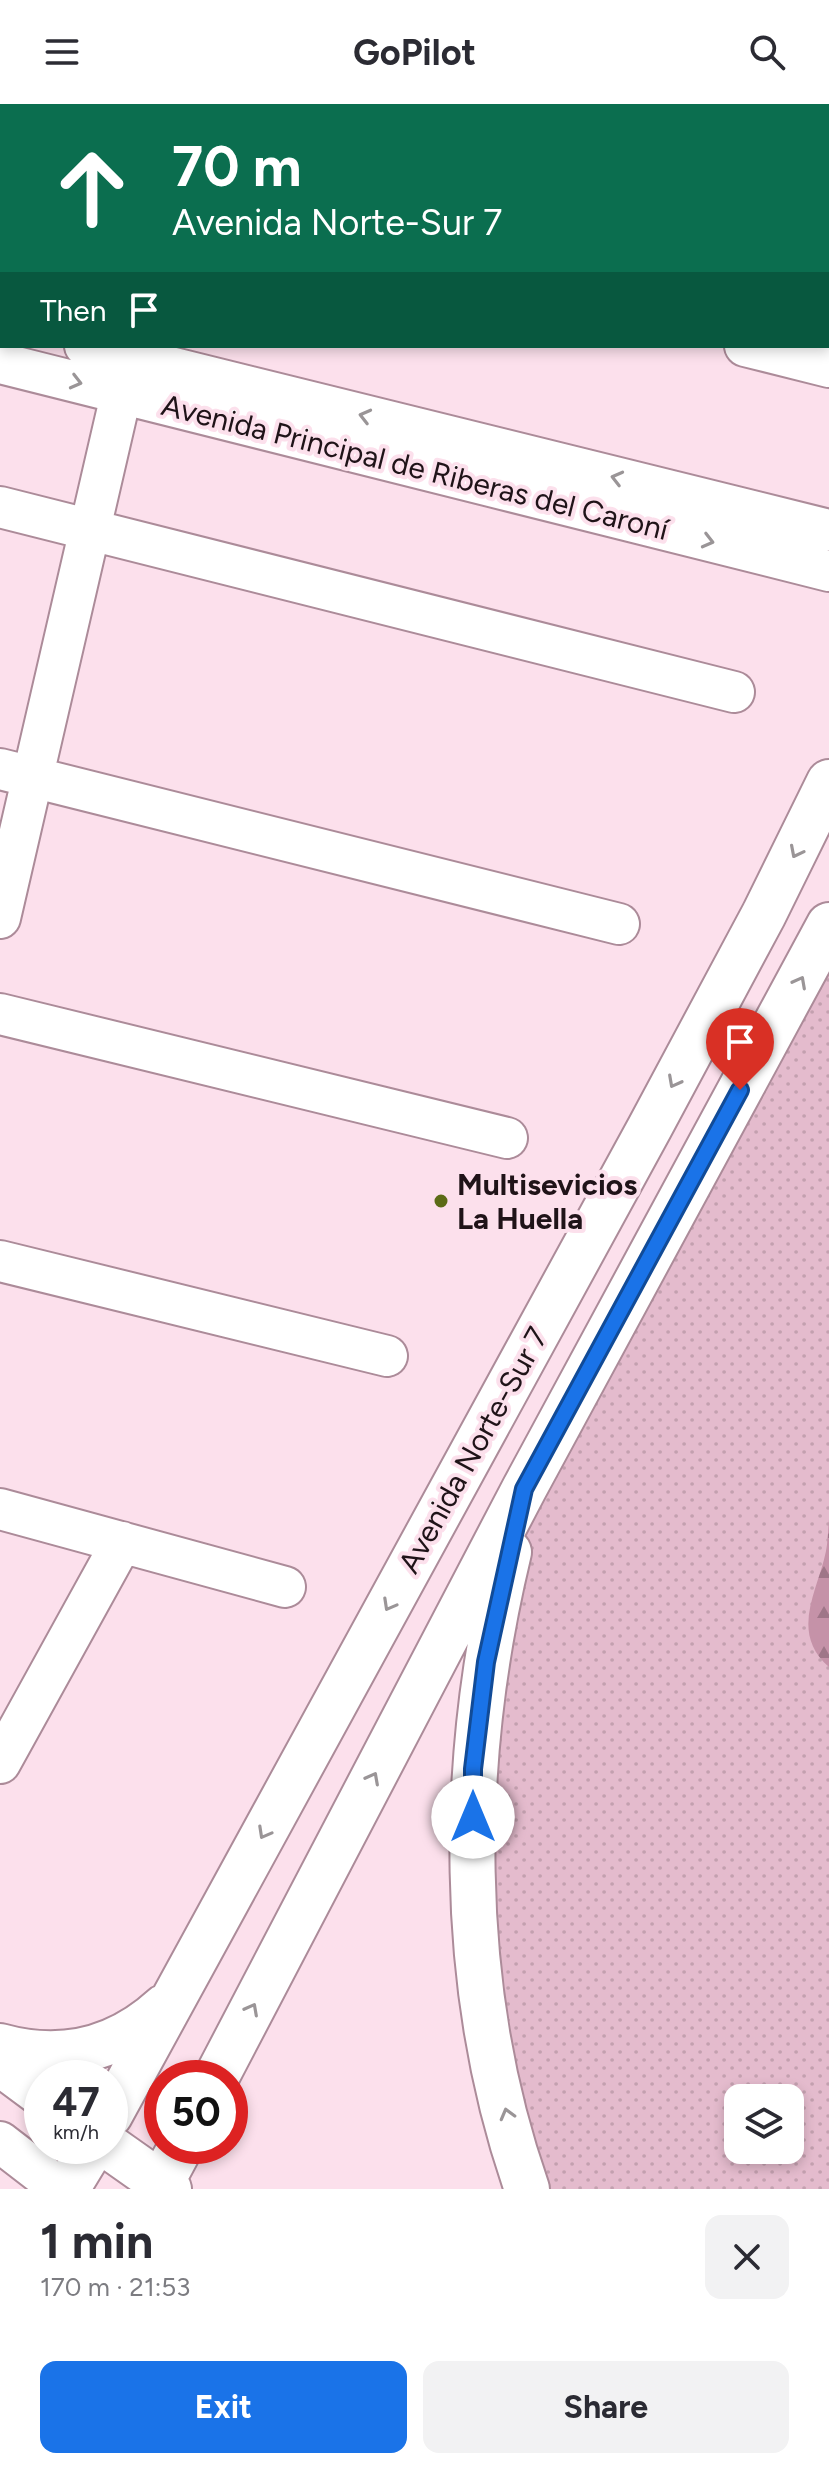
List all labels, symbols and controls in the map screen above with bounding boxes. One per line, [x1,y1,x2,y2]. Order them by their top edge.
icon: menu [40,30,84,74]
icon: search [745,30,789,74]
text: GoPilot [353,31,476,74]
text: 70 m [172,133,302,200]
icon: ahead [40,136,144,240]
text: Avenida Norte-Sur 7 [172,201,502,244]
icon: arrive [122,288,166,332]
text: Then [40,292,106,329]
one-way arrow [68,373,82,390]
street label: Avenida Principal de Riberas del Caroní [158,386,674,548]
one-way arrow [358,408,372,425]
one-way arrow [611,471,624,488]
one-way arrow [701,531,715,548]
one-way arrow [790,844,806,859]
one-way arrow [790,975,805,990]
pin [706,1008,774,1090]
icon: arrive [718,1020,762,1064]
one-way arrow [669,1074,684,1088]
place label: Multisevicios La Huella [457,1166,637,1237]
marker: Multisevicios La Huella [432,1192,450,1210]
street label: Avenida Norte-Sur 7 [390,1321,556,1579]
one-way arrow [383,1597,399,1611]
one-way arrow [363,1772,378,1787]
position arrow [431,1775,515,1859]
one-way arrow [259,1825,274,1840]
one-way arrow [243,2002,258,2017]
speed limit sign: 50 [144,2060,248,2164]
text: 47 [52,2078,100,2126]
map controls [724,2084,804,2164]
button: layers [724,2084,804,2164]
one-way arrow [499,2107,516,2121]
text: km/h [53,2120,99,2144]
text: 1 min [40,2212,153,2270]
button: close [705,2215,789,2299]
text: 170 m · 21:53 [40,2271,190,2303]
button: Exit [40,2361,407,2453]
button: Share [423,2361,789,2453]

